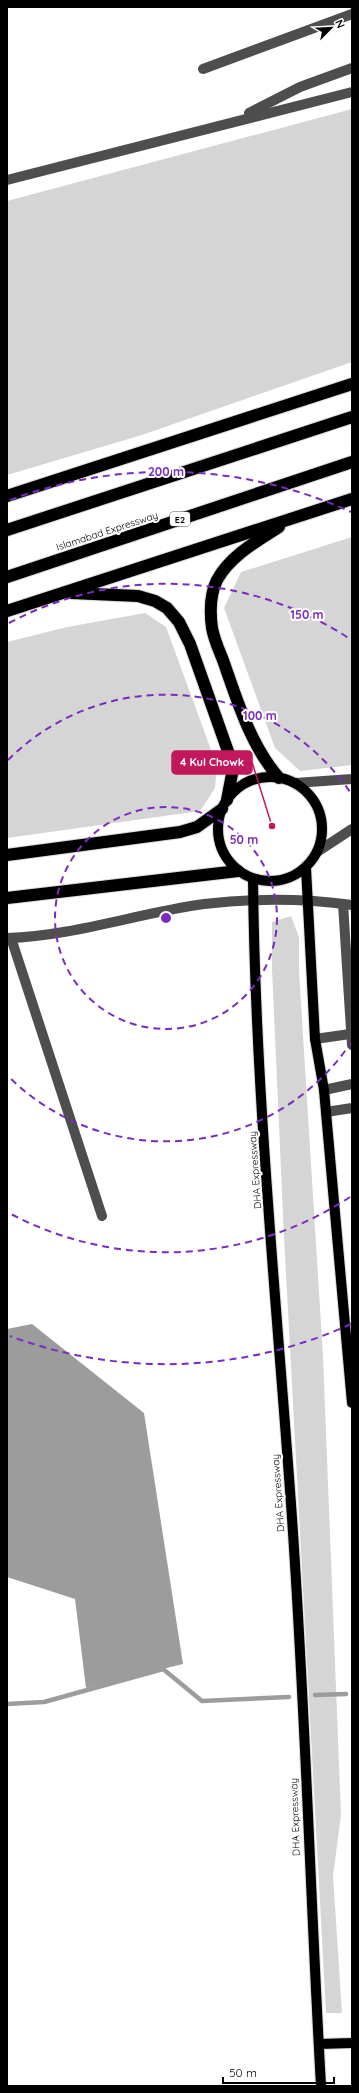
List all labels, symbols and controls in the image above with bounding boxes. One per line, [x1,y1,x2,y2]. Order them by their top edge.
north arrow [311,8,351,48]
text: N [332,17,348,30]
text: 200 m [148,464,184,479]
street label: Islamabad Expressway [54,508,160,554]
road number: E2 [170,512,190,526]
text: 150 m [290,607,324,622]
text: 100 m [243,708,277,723]
callout: 4 Kul Chowk [172,751,252,774]
text: 4 Kul Chowk [180,755,244,769]
text: 50 m [230,832,258,847]
centre of rings [159,911,173,925]
street label: DHA Expressway [246,1131,264,1209]
street label: DHA Expressway [269,1454,287,1532]
street label: DHA Expressway [287,1778,303,1856]
scale bar [223,2059,334,2085]
text: 50 m [229,2065,257,2080]

